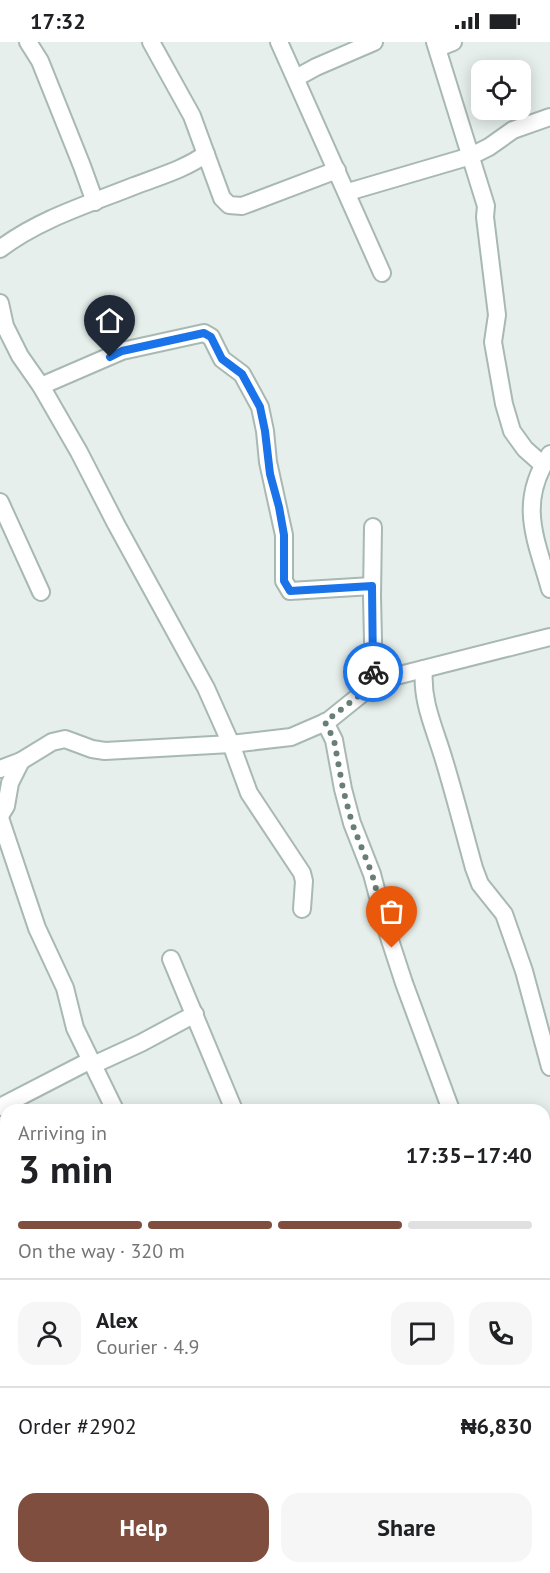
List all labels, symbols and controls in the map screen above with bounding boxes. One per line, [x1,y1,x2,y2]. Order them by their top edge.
text: 17:32 [30,7,86,35]
map controls [471,60,531,120]
button: locate [471,60,531,120]
pin [84,295,135,357]
icon: home [93,304,126,337]
courier [343,642,403,702]
icon: bike [357,656,390,689]
pin [366,886,417,948]
icon: bag [375,895,408,928]
text: Arriving in [18,1120,107,1146]
text: 17:35–17:40 [406,1141,532,1169]
text: 3 min [18,1143,113,1194]
text: On the way · 320 m [18,1238,185,1264]
button: person [18,1302,81,1365]
button: chat [391,1302,454,1365]
button: phone [469,1302,532,1365]
text: Alex [96,1306,138,1334]
text: Courier · 4.9 [96,1334,199,1360]
text: Order #2902 [18,1412,137,1440]
text: ₦6,830 [461,1412,532,1440]
button: Help [18,1493,269,1562]
button: Share [281,1493,532,1562]

